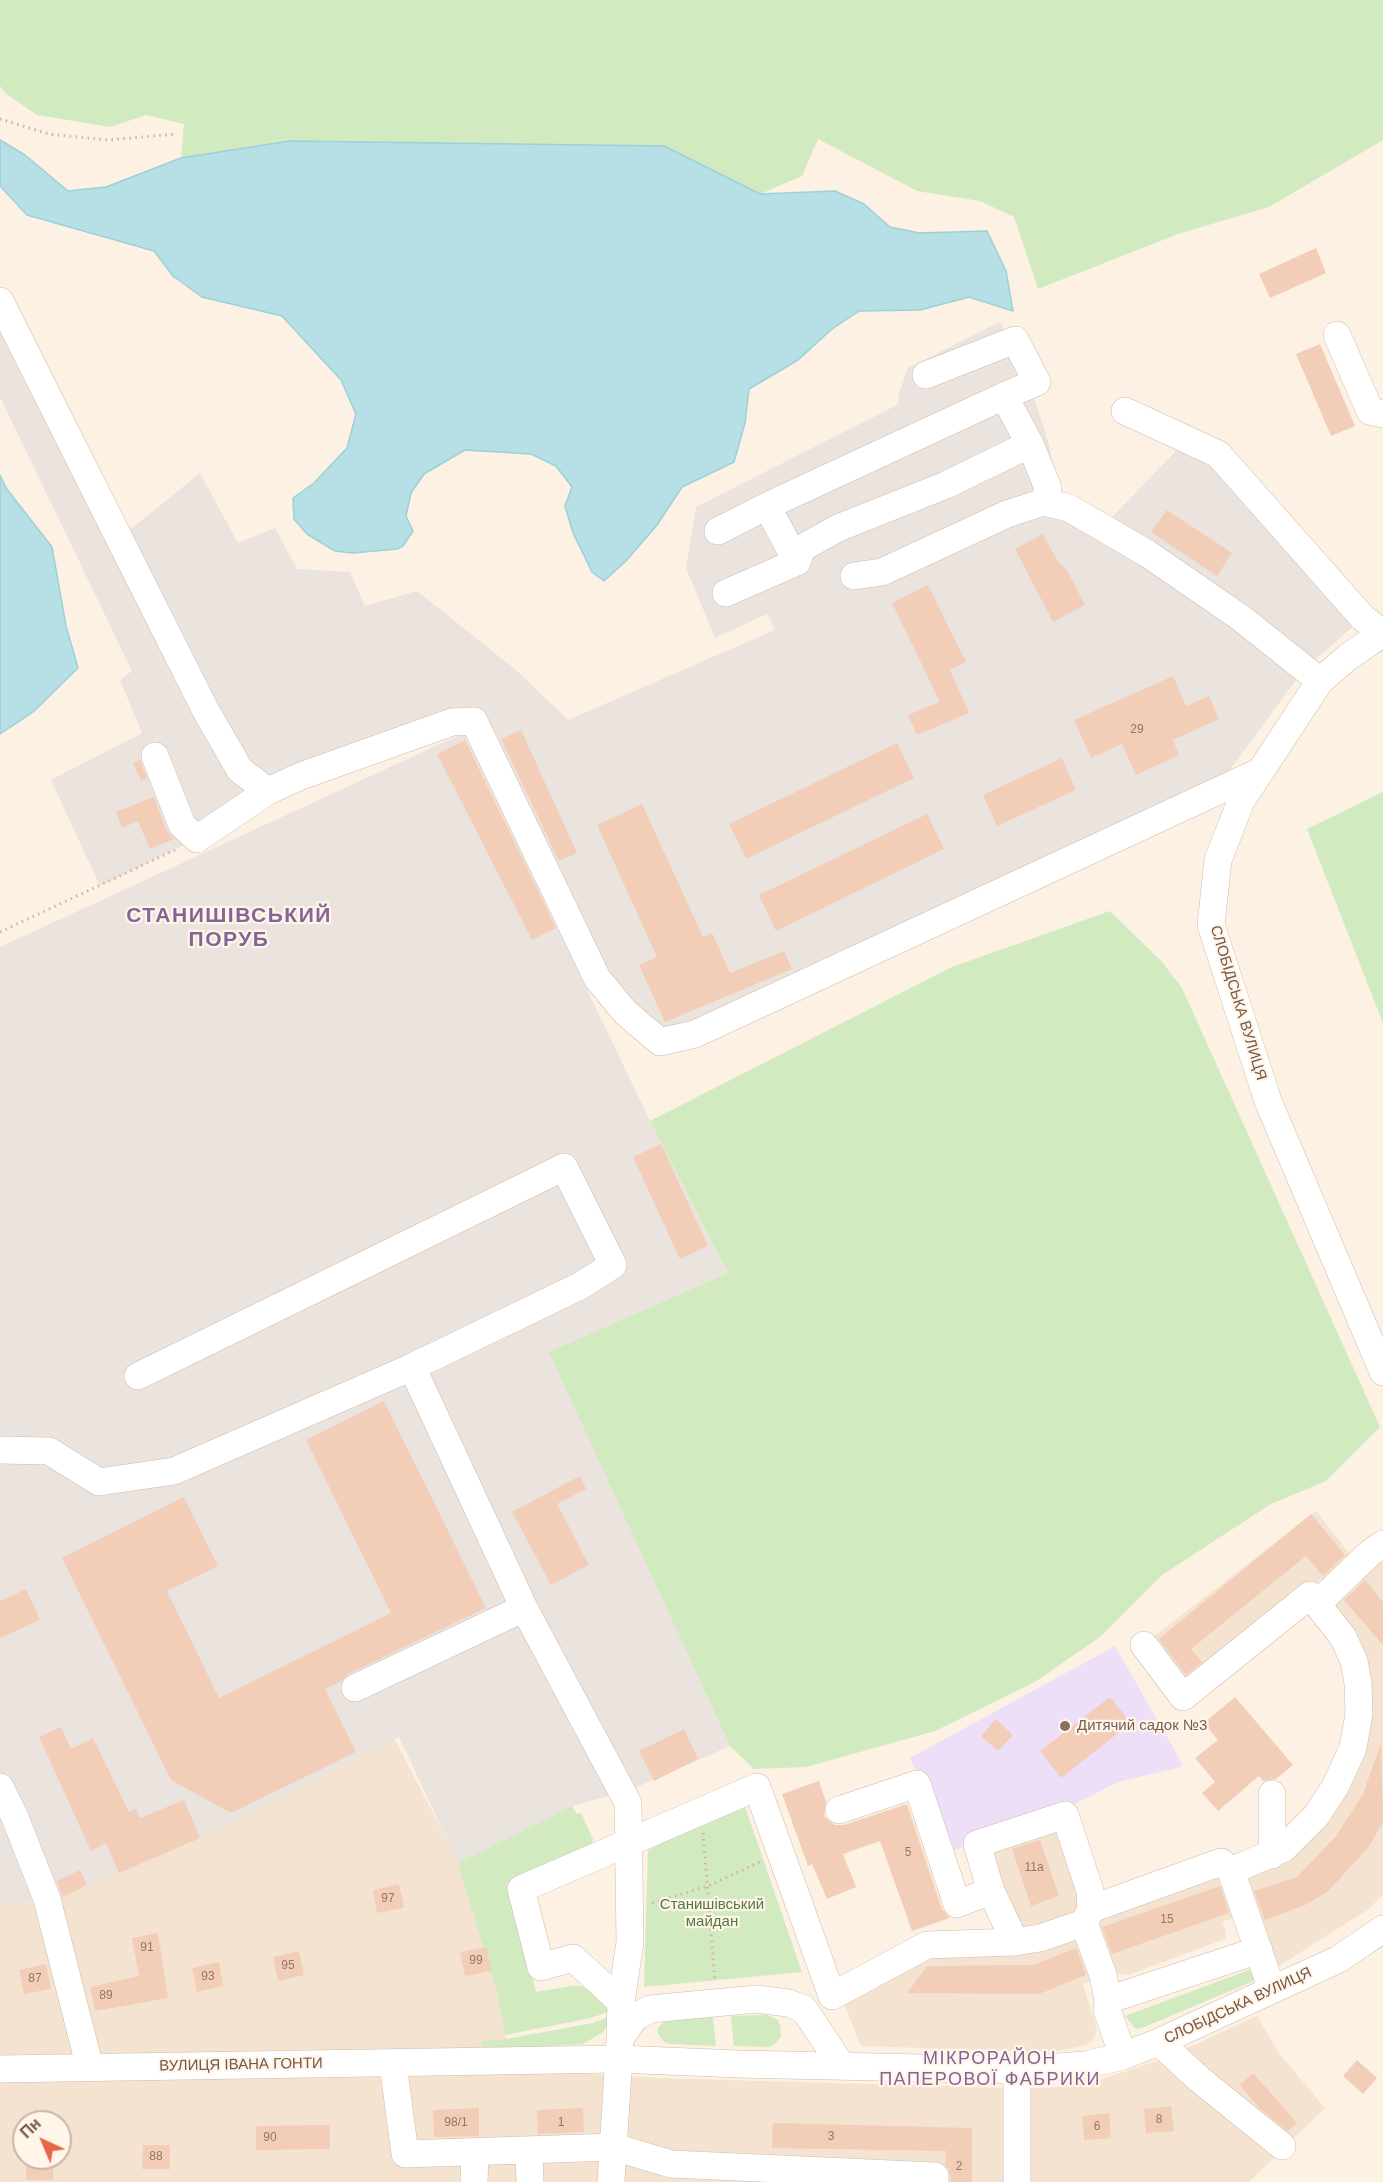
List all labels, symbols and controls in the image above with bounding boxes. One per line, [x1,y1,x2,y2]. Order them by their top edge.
house number: 29 [1130,723,1144,737]
district label: СТАНИШІВСЬКИЙ ПОРУБ [126,903,332,953]
street label: СЛОБІДСЬКА ВУЛИЦЯ [1206,924,1270,1082]
place label: Дитячий садок №3 [1077,1717,1207,1735]
marker: Дитячий садок №3 [1058,1719,1072,1733]
house number: 5 [905,1846,911,1860]
house number: 11а [1024,1861,1044,1875]
house number: 97 [381,1892,395,1906]
park label: Станишівський майдан [660,1896,764,1931]
house number: 15 [1160,1913,1174,1927]
house number: 91 [140,1941,154,1955]
house number: 99 [469,1954,483,1968]
house number: 95 [281,1959,295,1973]
street label: СЛОБІДСЬКА ВУЛИЦЯ [1161,1964,1315,2048]
house number: 93 [201,1970,215,1984]
house number: 87 [28,1972,42,1986]
house number: 89 [99,1989,113,2003]
district label: МІКРОРАЙОН ПАПЕРОВОЇ ФАБРИКИ [879,2048,1101,2090]
street label: ВУЛИЦЯ ІВАНА ГОНТИ [159,2055,323,2075]
north arrow [12,2110,72,2170]
house number: 8 [1156,2113,1162,2127]
text: Пн [17,2115,44,2142]
house number: 98/1 [444,2116,468,2130]
house number: 1 [558,2116,564,2130]
house number: 6 [1094,2120,1100,2134]
house number: 3 [828,2130,834,2144]
house number: 90 [263,2131,277,2145]
house number: 88 [149,2150,163,2164]
house number: 2 [956,2160,962,2174]

